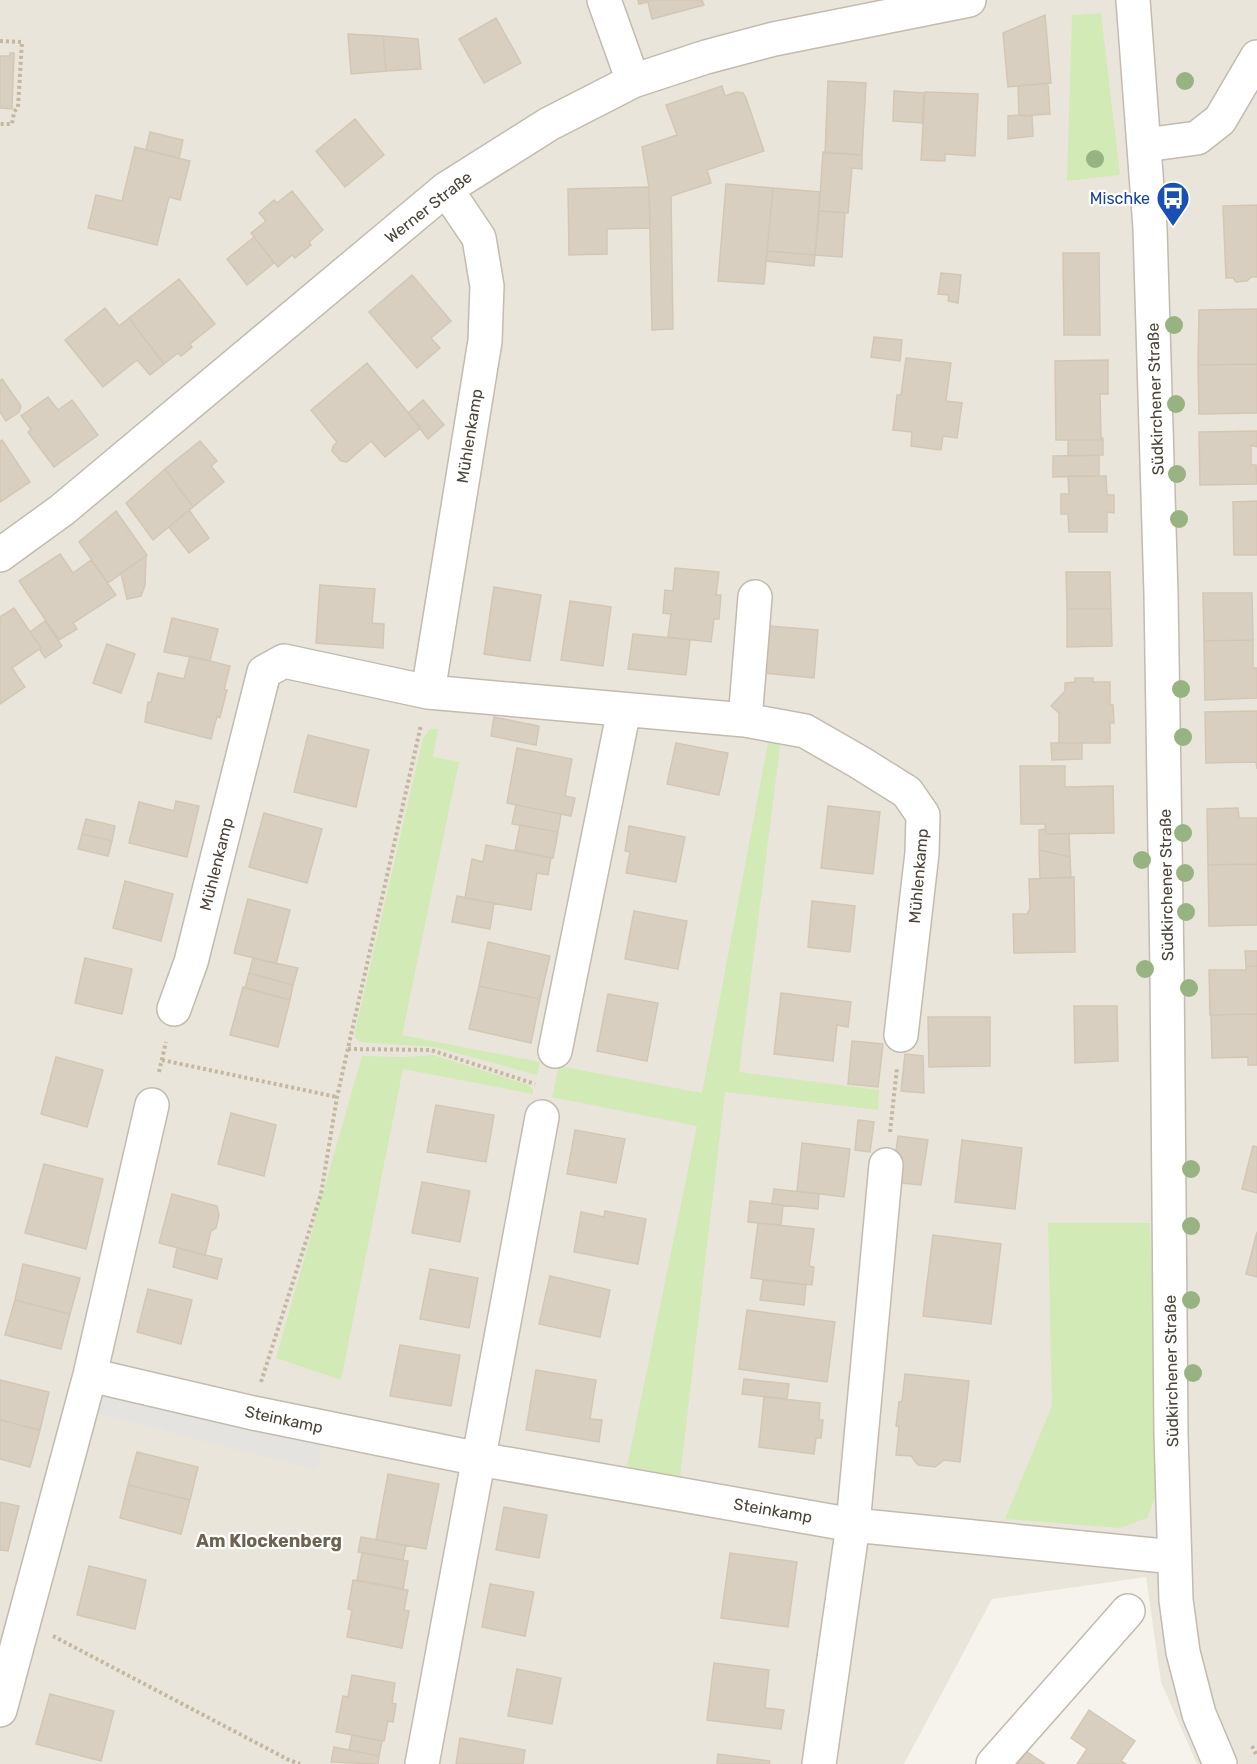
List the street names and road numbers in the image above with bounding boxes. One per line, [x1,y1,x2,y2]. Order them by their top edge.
street label: Werner Straße [381,168,476,247]
street label: Südkirchener Straße [1143,322,1168,475]
street label: Mühlenkamp [453,388,486,485]
street label: Südkirchener Straße [1156,809,1177,961]
street label: Mühlenkamp [196,816,237,913]
street label: Mühlenkamp [905,828,932,924]
street label: Südkirchener Straße [1161,1295,1182,1447]
street label: Steinkamp [243,1402,325,1437]
street label: Steinkamp [732,1494,814,1527]

